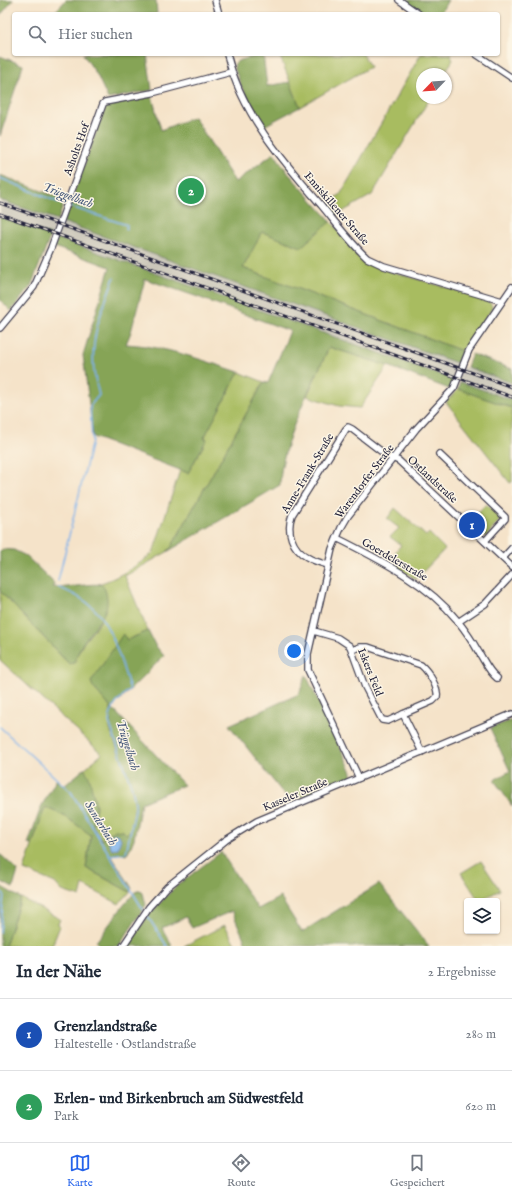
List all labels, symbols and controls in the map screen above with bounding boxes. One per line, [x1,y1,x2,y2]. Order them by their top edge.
search box [12,12,500,56]
icon: search [26,23,48,45]
text: Hier suchen [58,25,133,44]
north arrow [416,68,452,104]
street label: Asholts Hof [61,119,94,179]
street label: Enniskillener Straße [301,169,372,248]
pin: 2 [178,176,204,206]
water label: Trüggelbach [40,179,95,212]
street label: Anne-Frank-Straße [278,431,337,517]
street label: Warendorfer Straße [332,442,397,522]
street label: Ostlandstraße [404,453,460,506]
pin: 1 [459,510,485,540]
street label: Goerdelerstraße [359,535,430,584]
your location [284,641,304,661]
street label: Iskers Feld [354,646,386,699]
water label: Trüggelbach [112,718,142,773]
street label: Kasseler Straße [261,775,330,815]
water label: Sunderbach [81,798,120,848]
map controls [464,898,500,934]
button: layers [464,898,500,934]
text: In der Nähe [16,962,101,983]
text: 2 Ergebnisse [428,964,496,981]
text: Grenzlandstraße [54,1017,157,1036]
text: 1 [27,1026,31,1043]
text: 280 m [466,1026,496,1043]
text: Haltestelle · Ostlandstraße [54,1036,196,1053]
text: Erlen- und Birkenbruch am Südwestfeld [54,1089,303,1108]
text: 2 [26,1098,32,1115]
text: 620 m [465,1098,496,1115]
text: Park [54,1108,79,1125]
tab: Karte [67,1152,93,1190]
tab: Route [227,1152,256,1190]
tab: Gespeichert [390,1152,445,1190]

